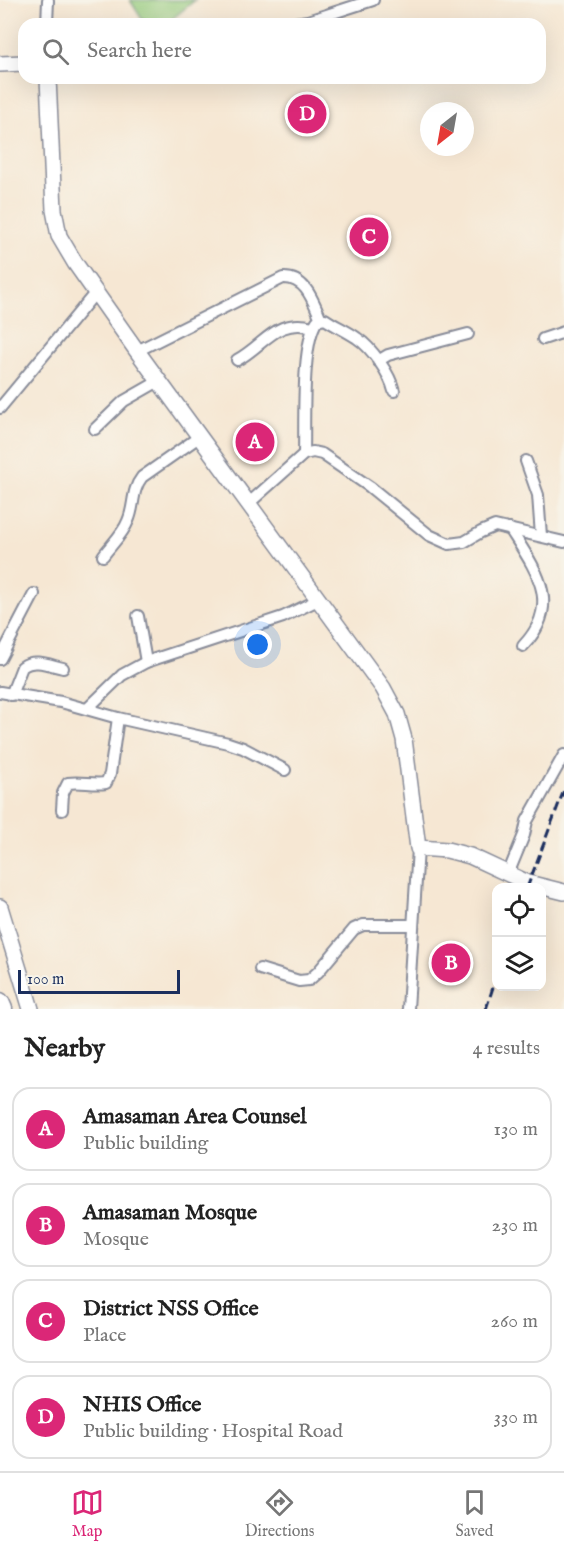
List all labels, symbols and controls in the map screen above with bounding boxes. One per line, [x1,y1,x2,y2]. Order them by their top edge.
search box [18,18,546,84]
icon: search [39,35,72,68]
text: Search here [87,37,192,65]
pin: D [288,92,326,136]
north arrow [420,102,474,156]
pin: C [350,214,388,260]
pin: A [236,420,274,464]
your location [243,630,272,659]
map controls [492,883,546,991]
button: locate [492,883,546,937]
button: layers [492,937,546,991]
pin: B [432,940,470,986]
scale bar [18,967,180,995]
text: 100 m [27,970,64,990]
text: Nearby [24,1032,105,1065]
text: 4 results [473,1036,540,1061]
text: Amasaman Area Counsel [83,1103,306,1131]
text: A [39,1117,52,1142]
text: 130 m [493,1117,538,1142]
text: Public building [83,1131,208,1156]
text: Amasaman Mosque [83,1199,257,1227]
text: B [39,1213,52,1238]
text: 230 m [492,1213,538,1238]
text: Mosque [83,1227,149,1252]
text: District NSS Office [83,1295,259,1323]
text: C [38,1309,53,1334]
text: 260 m [491,1309,538,1334]
text: Place [83,1323,126,1348]
text: NHIS Office [83,1391,201,1419]
text: D [37,1405,54,1430]
text: 330 m [493,1405,538,1430]
text: Public building · Hospital Road [83,1419,343,1444]
tab: Map [71,1486,104,1542]
tab: Directions [245,1486,314,1542]
tab: Saved [456,1486,493,1542]

